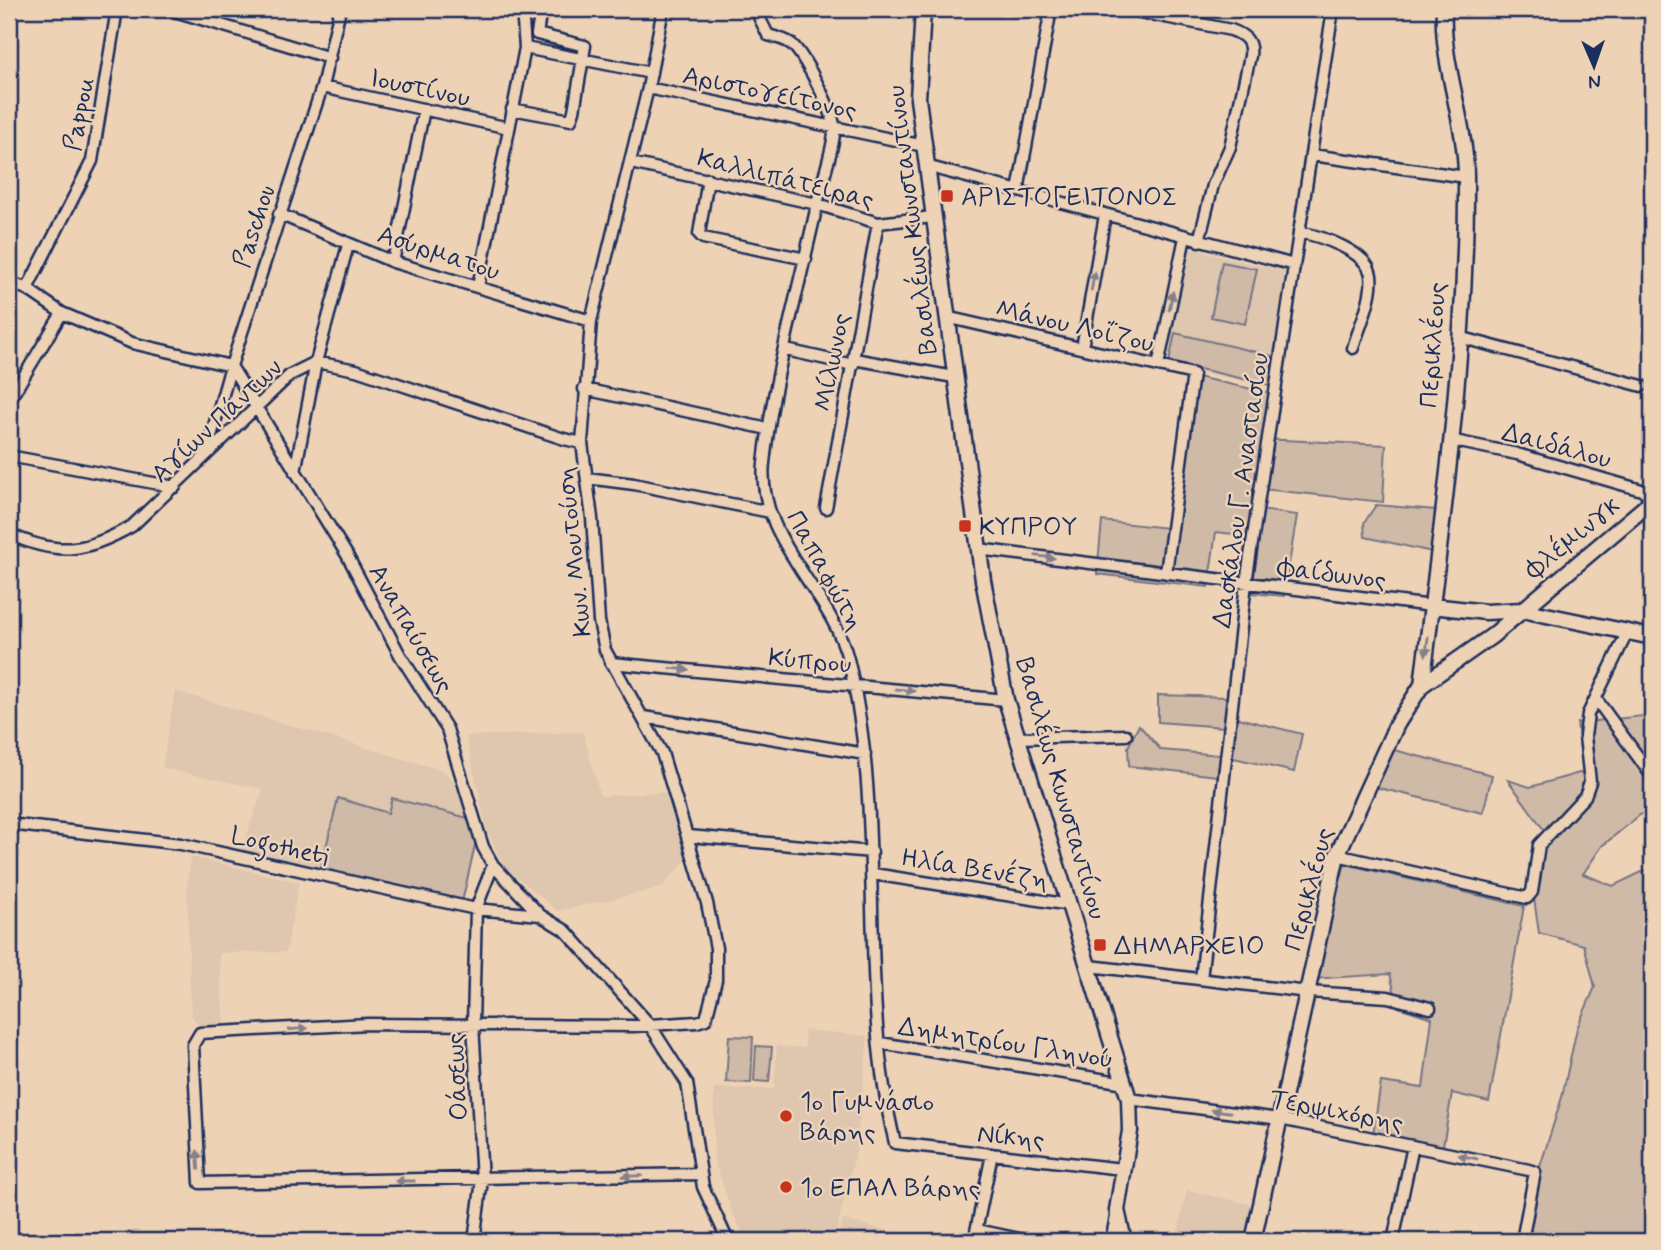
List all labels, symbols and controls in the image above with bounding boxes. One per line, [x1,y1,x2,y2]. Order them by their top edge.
north arrow [1560,32,1630,102]
street label: Αριστογείτονος [679,59,860,129]
street label: Ιουστίνου [366,62,473,116]
text: N [1588,69,1601,94]
street label: Pappou [56,75,104,154]
street label: Βασιλέως Κωνσταντίνου [880,83,946,356]
street label: Καλλιπάτειρας [694,142,877,218]
street label: Paschou [226,181,284,272]
place label: ΑΡΙΣΤΟΓΕΙΤΟΝΟΣ [961,181,1178,215]
marker: ΑΡΙΣΤΟΓΕΙΤΟΝΟΣ [939,188,955,204]
street label: Ασύρματου [373,218,504,290]
one-way arrow [1088,270,1099,292]
street label: Περικλέους [1413,281,1455,409]
one-way arrow [1166,290,1177,312]
street label: Μάνου Λοΐζου [992,292,1157,362]
street label: Μίλωνος [807,310,859,414]
street label: Δασκάλου Γ. Αναστασίου [1206,351,1278,630]
street label: Αγίων Πάντων [144,352,290,491]
street label: Δαιδάλου [1498,416,1615,478]
street label: Κων. Μουτούση [549,465,601,639]
street label: Φλέμινγκ [1518,490,1628,588]
street label: Παπαφώτη [777,505,871,637]
place label: ΚΥΠΡΟΥ [979,511,1078,545]
marker: ΚΥΠΡΟΥ [957,518,973,534]
street label: Φαίδωνος [1274,551,1388,599]
one-way arrow [1035,552,1057,563]
street label: Αναπαύσεως [360,558,461,700]
one-way arrow [1422,635,1433,657]
street label: Κύπρου [767,641,853,683]
street label: Βασιλέως Κωνσταντίνου [1006,654,1114,923]
one-way arrow [668,664,690,675]
one-way arrow [894,685,916,696]
street label: Logotheti [226,819,332,878]
street label: Περικλέους [1277,824,1343,955]
street label: Ηλία Βενέζη [899,842,1051,898]
place label: ΔΗΜΑΡΧΕΙΟ [1114,930,1265,964]
marker: ΔΗΜΑΡΧΕΙΟ [1092,937,1108,953]
street label: Δημητρίου Γληνού [896,1010,1116,1078]
one-way arrow [287,1023,309,1034]
street label: Οάσεως [439,1032,477,1122]
street label: Τερψιχόρης [1267,1082,1406,1142]
place label: 1ο Γυμνάσιο Βάρης [800,1086,934,1150]
one-way arrow [1210,1106,1232,1117]
marker: 1ο Γυμνάσιο Βάρης [778,1108,794,1124]
street label: Νίκης [976,1118,1046,1158]
one-way arrow [192,1149,203,1171]
one-way arrow [1457,1152,1479,1163]
one-way arrow [621,1170,643,1182]
place label: 1ο ΕΠΑΛ Βάρης [800,1172,980,1206]
one-way arrow [394,1175,416,1187]
marker: 1ο ΕΠΑΛ Βάρης [778,1179,794,1195]

